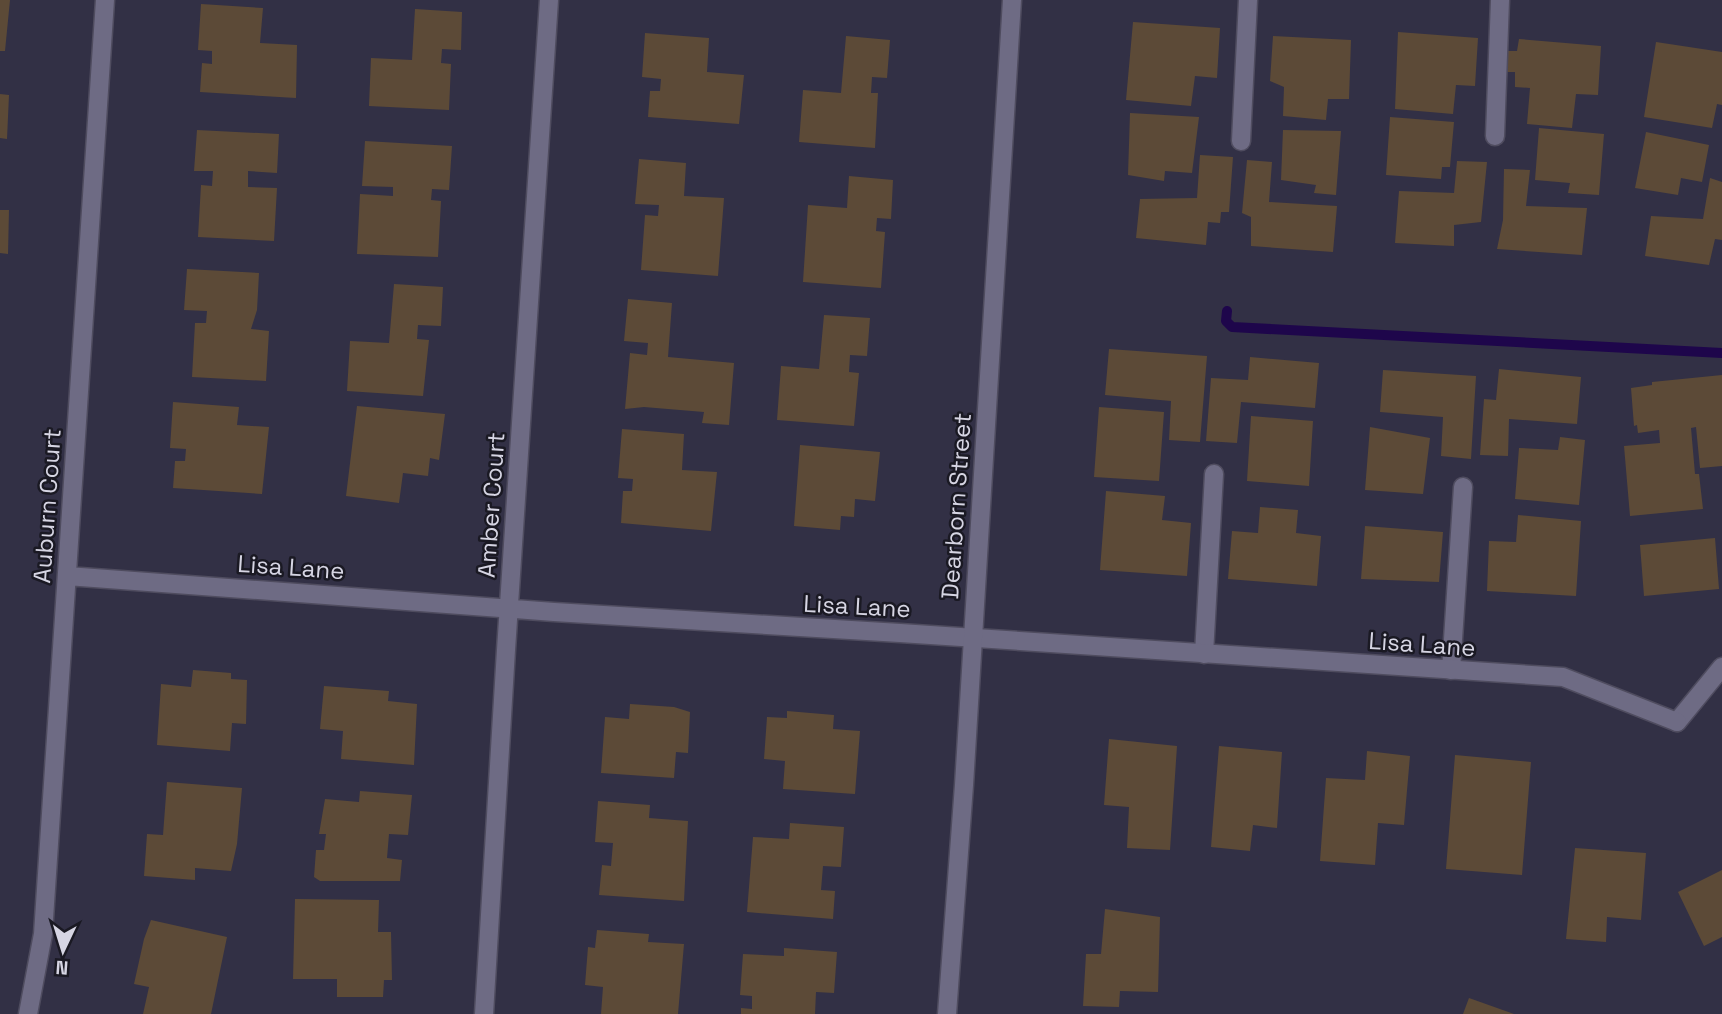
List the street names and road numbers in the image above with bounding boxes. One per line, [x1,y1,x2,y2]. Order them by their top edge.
street label: Dearborn Street [934,412,978,600]
street label: Auburn Court [26,428,68,584]
street label: Amber Court [470,431,512,579]
street label: Lisa Lane [236,548,346,586]
street label: Lisa Lane [803,588,911,624]
street label: Lisa Lane [1367,625,1477,663]

